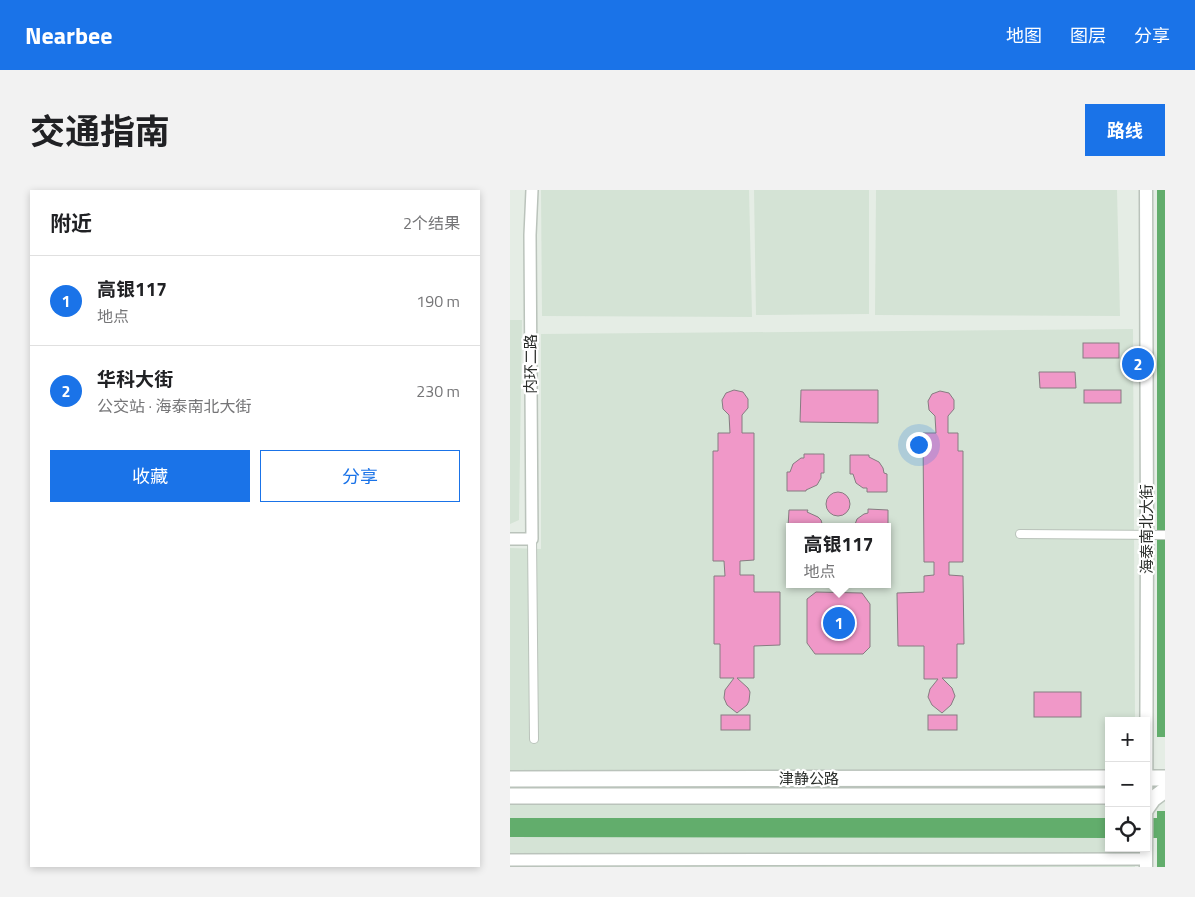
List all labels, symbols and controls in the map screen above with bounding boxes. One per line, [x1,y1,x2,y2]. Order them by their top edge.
text: Nearbee [25,17,112,53]
text: 地图 [1006,22,1042,49]
text: 图层 [1070,22,1106,49]
text: 分享 [1134,22,1170,49]
text: 交通指南 [30,104,170,158]
button: 路线 [1085,104,1165,156]
text: 附近 [50,207,92,239]
text: 2个结果 [403,211,460,235]
text: 高银117 [97,274,167,303]
text: 1 [62,289,70,313]
text: 190 m [416,289,460,313]
text: 地点 [97,304,129,328]
street label: 内环二路 [519,334,542,394]
pin: 2 [1122,345,1154,383]
text: 华科大街 [97,364,173,393]
text: 2 [62,379,70,403]
text: 230 m [416,379,460,403]
text: 公交站 · 海泰南北大街 [97,394,252,418]
your location [906,432,932,458]
button: 收藏 [50,450,250,502]
button: 分享 [260,450,460,502]
street label: 海泰南北大街 [1135,484,1158,574]
popup [786,523,891,588]
text: 高银117 [804,529,873,558]
text: 地点 [804,559,836,583]
pin: 1 [823,604,855,642]
map controls [1105,717,1150,852]
button: + [1105,717,1150,762]
button: − [1105,762,1150,807]
street label: 津静公路 [779,767,839,790]
button: locate [1105,807,1150,852]

